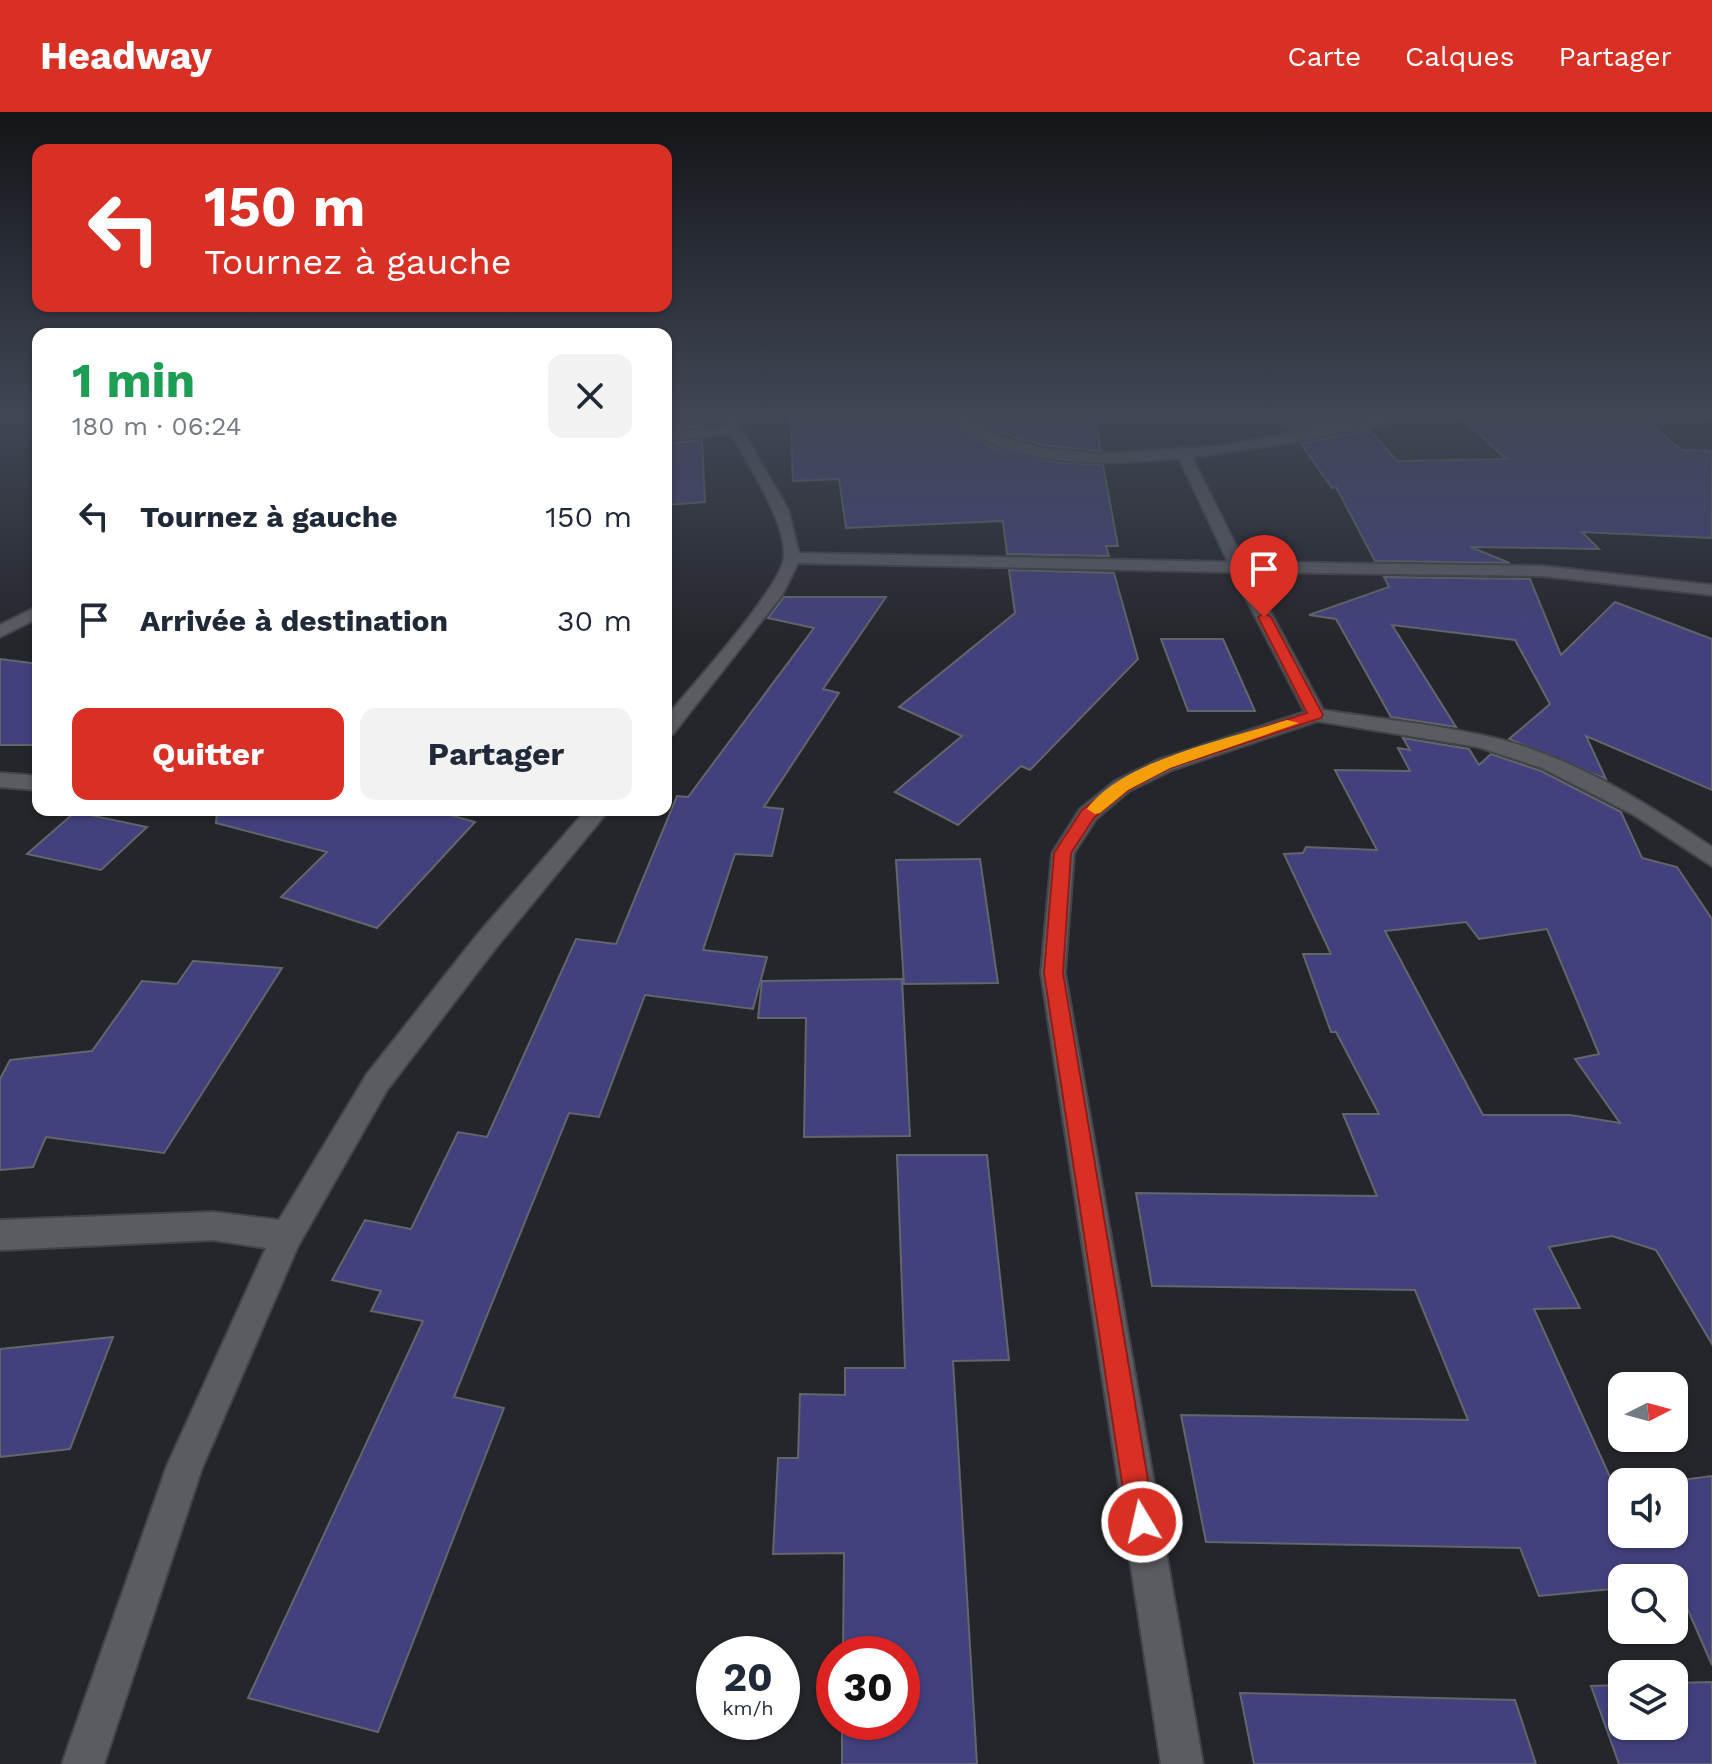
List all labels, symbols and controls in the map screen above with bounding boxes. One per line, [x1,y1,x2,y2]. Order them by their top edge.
text: Headway [40,34,212,78]
text: Carte [1288,40,1361,73]
text: Calques [1405,40,1514,73]
text: Partager [1558,40,1672,73]
text: 150 m [204,174,366,240]
icon: left [72,176,176,280]
text: Tournez à gauche [204,241,512,283]
text: 1 min [72,352,195,409]
button: close [548,354,632,438]
text: 180 m · 06:24 [72,411,242,441]
icon: left [72,494,116,538]
text: Tournez à gauche [140,499,398,534]
text: 150 m [545,499,632,534]
pin [1230,535,1298,617]
icon: arrive [1242,547,1286,591]
icon: arrive [72,598,116,642]
text: Arrivée à destination [140,603,448,638]
text: 30 m [557,603,632,638]
button: Quitter [72,708,344,800]
button: Partager [360,708,632,800]
north arrow [1608,1372,1688,1452]
map controls [1608,1372,1688,1740]
button: sound [1608,1468,1688,1548]
position arrow [1100,1480,1184,1564]
button: search [1608,1564,1688,1644]
speed limit sign: 30 [816,1636,920,1740]
text: 20 [723,1654,773,1701]
button: layers [1608,1660,1688,1740]
text: km/h [722,1696,774,1720]

